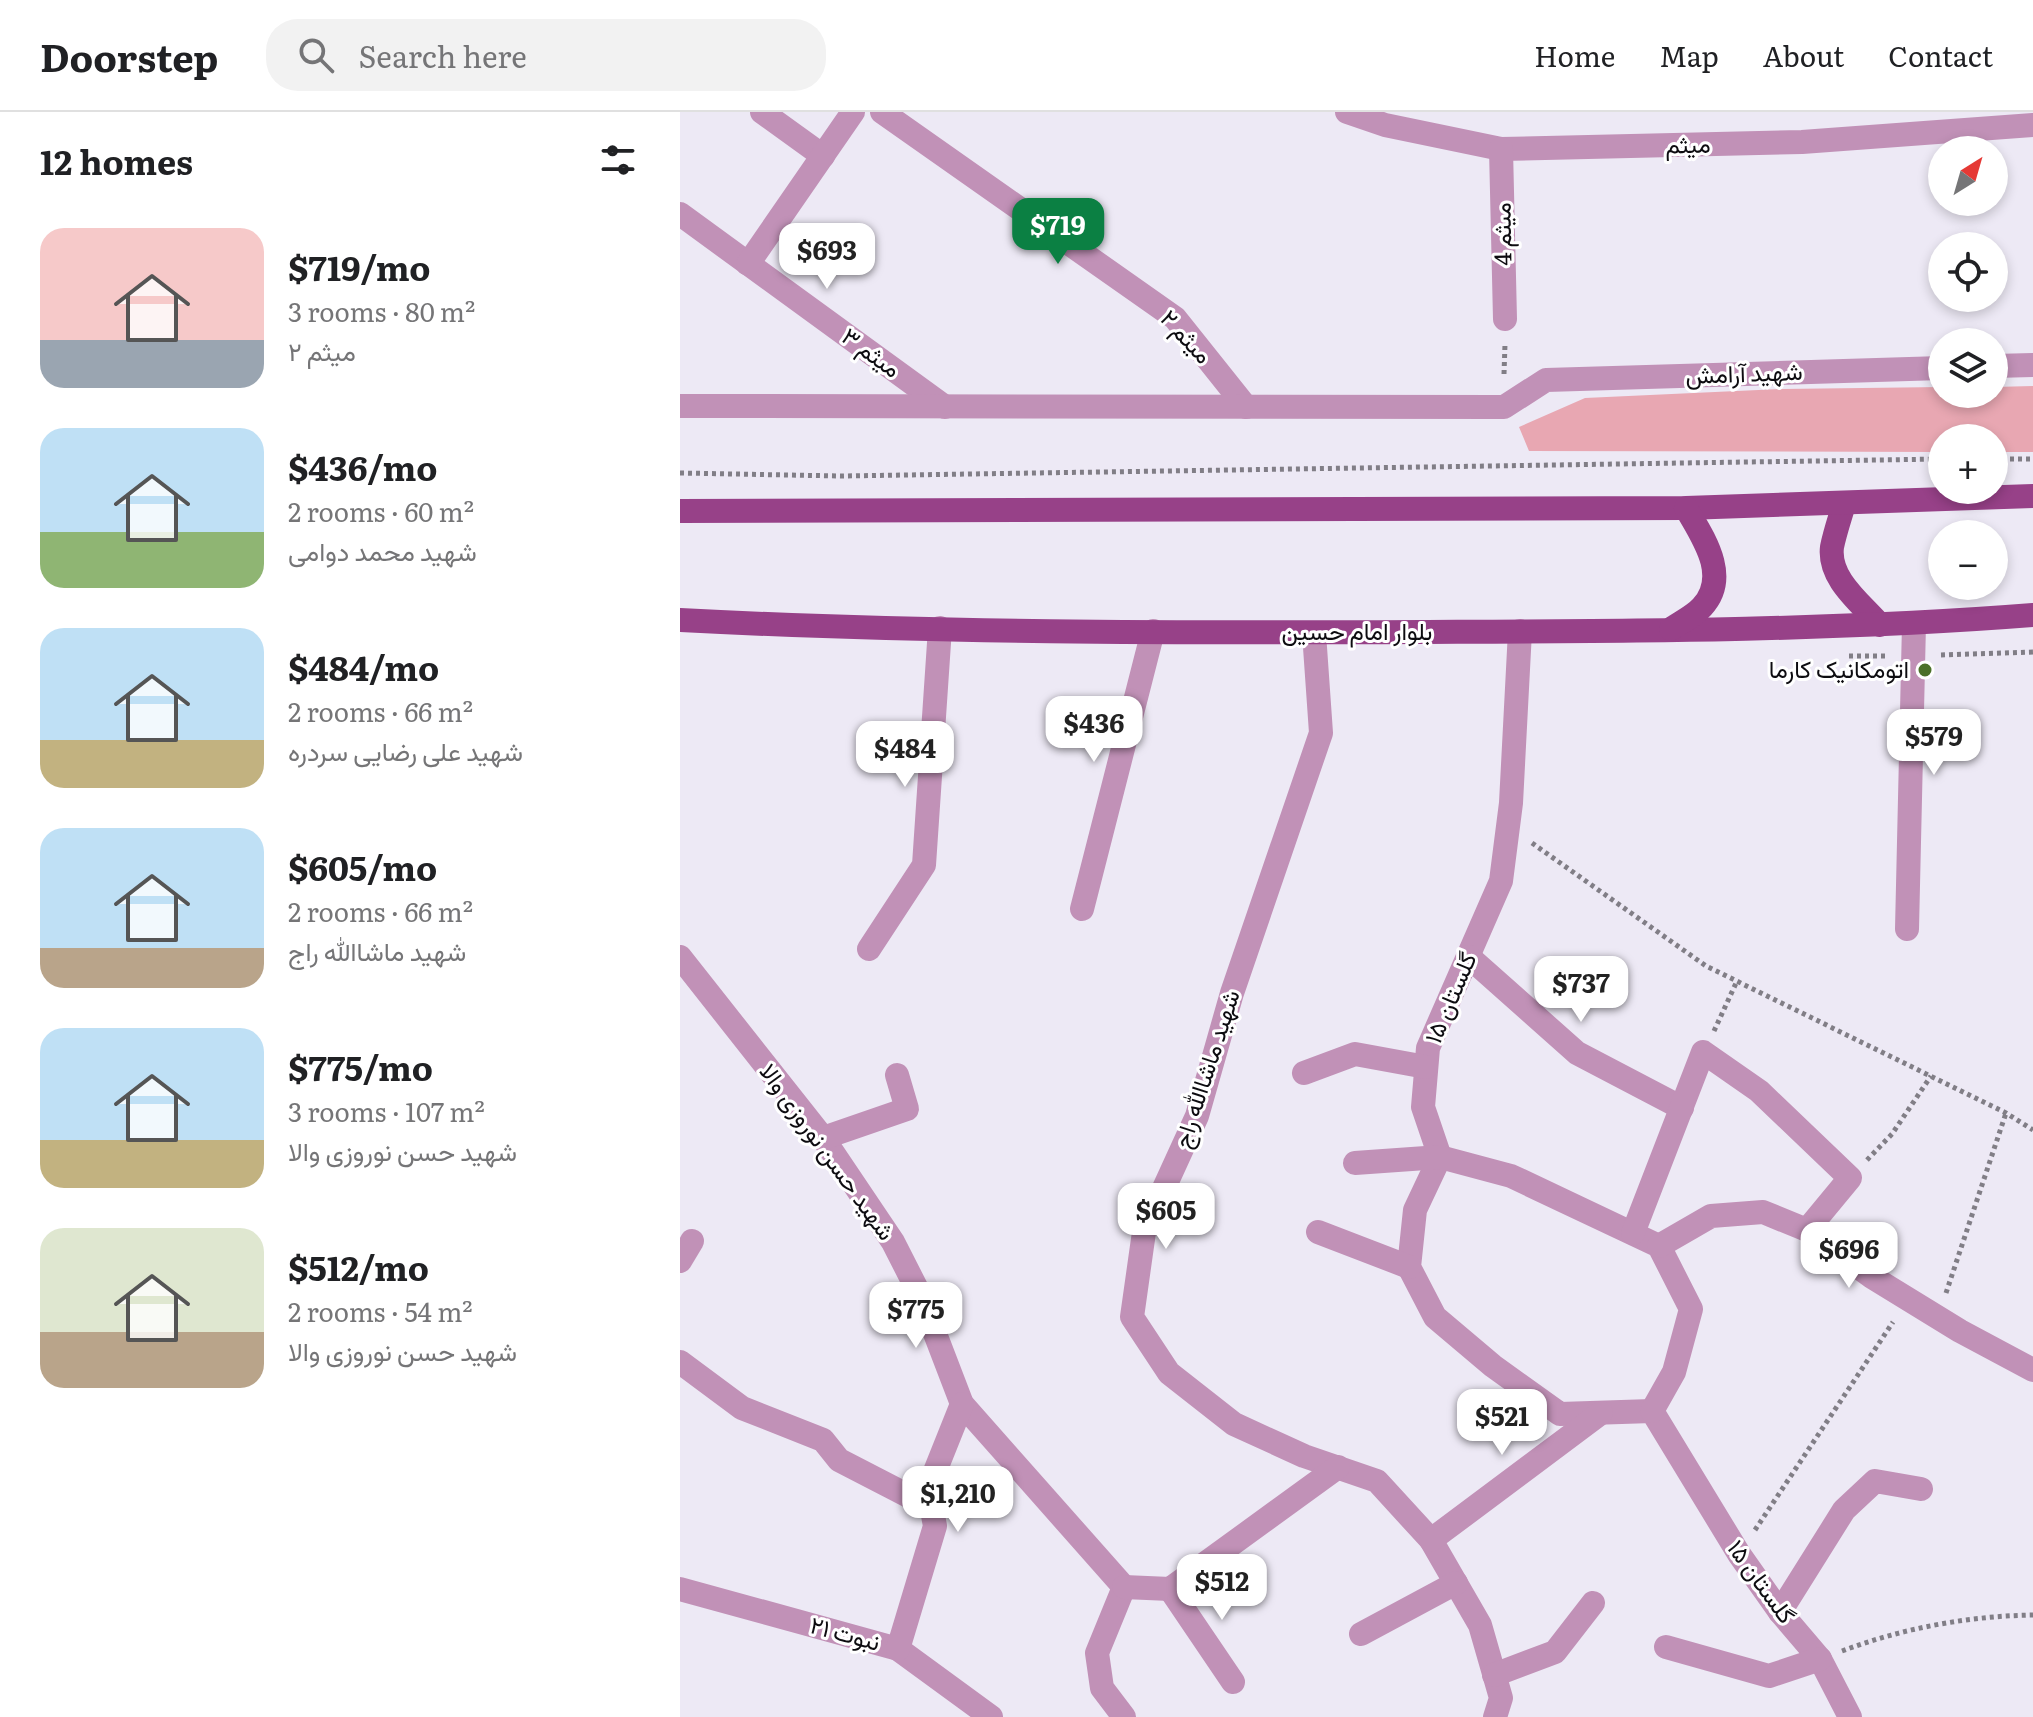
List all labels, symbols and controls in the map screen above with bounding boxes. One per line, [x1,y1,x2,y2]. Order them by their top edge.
search box [266,19,826,91]
text: Doorstep [40,27,218,84]
icon: search [294,33,338,77]
text: Search here [358,33,527,77]
text: Home [1534,34,1615,76]
text: Map [1659,34,1719,76]
text: About [1763,34,1844,76]
text: Contact [1888,34,1993,76]
street label: میثم [1665,125,1711,161]
text: 12 homes [40,135,193,185]
north arrow [1928,136,2008,216]
map controls [1928,136,2008,600]
icon: filters [596,138,640,182]
pin: $719 [1011,198,1105,266]
street label: میثم 4 [1482,202,1520,266]
text: $719 [1030,204,1086,243]
pin: $693 [780,223,874,291]
text: $693 [797,229,857,268]
button: locate [1928,232,2008,312]
text: $719/mo [288,241,431,291]
icon: home [104,260,200,356]
text: 3 rooms · 80 m² [288,291,475,330]
street label: میثم ۲ [1153,300,1222,371]
street label: میثم ۳ [835,317,909,385]
button: layers [1928,328,2008,408]
text: میثم ۲ [288,330,356,369]
street label: شهید آرامش [1685,352,1803,391]
button: + [1928,424,2008,504]
text: $436/mo [288,441,437,491]
icon: home [104,460,200,556]
text: 2 rooms · 60 m² [288,491,474,530]
button: − [1928,520,2008,600]
text: شهید محمد دوامی [288,530,477,569]
street label: بلوار امام حسین [1282,612,1432,648]
text: $484/mo [288,641,439,691]
place label: اتومکانیک کارما [1769,650,1909,685]
icon: home [104,660,200,756]
marker: اتومکانیک کارما [1916,661,1934,679]
text: 2 rooms · 66 m² [288,691,473,730]
pin: $436 [1047,696,1141,764]
text: $436 [1064,702,1124,741]
pin: $579 [1887,709,1981,777]
text: $579 [1905,715,1963,754]
pin: $484 [858,721,952,789]
text: $484 [874,727,936,766]
text: شهید علی رضایی سردره [288,730,523,769]
text: $605/mo [288,841,437,891]
icon: home [104,860,200,956]
text: 2 rooms · 66 m² [288,891,473,930]
text: شهید ماشاالله راج [288,930,466,969]
street label: گلستان ۱۵ [1414,946,1484,1048]
pin: $737 [1534,956,1628,1024]
text: $737 [1552,962,1610,1001]
street label: شهید ماشاالله راج [1163,985,1248,1152]
text: $775/mo [288,1041,433,1091]
street label: شهید حسن نوروزی والا [753,1055,905,1246]
icon: home [104,1060,200,1156]
text: 3 rooms · 107 m² [288,1091,485,1130]
text: شهید حسن نوروزی والا [288,1130,517,1169]
pin: $605 [1119,1183,1213,1251]
text: $605 [1136,1189,1196,1228]
pin: $696 [1802,1222,1896,1290]
text: $696 [1819,1228,1879,1267]
text: $512/mo [288,1241,429,1291]
icon: home [104,1260,200,1356]
pin: $775 [869,1282,963,1350]
text: $775 [887,1288,945,1327]
text: 2 rooms · 54 m² [288,1291,473,1330]
text: شهید حسن نوروزی والا [288,1330,517,1369]
pin: $521 [1455,1389,1549,1457]
text: $521 [1475,1395,1529,1434]
pin: $1,210 [893,1466,1023,1534]
text: $1,210 [920,1472,996,1511]
street label: گلستان ۱۵ [1721,1531,1805,1630]
pin: $512 [1175,1554,1269,1622]
text: $512 [1195,1560,1249,1599]
street label: نبوت ۲۱ [807,1605,885,1658]

